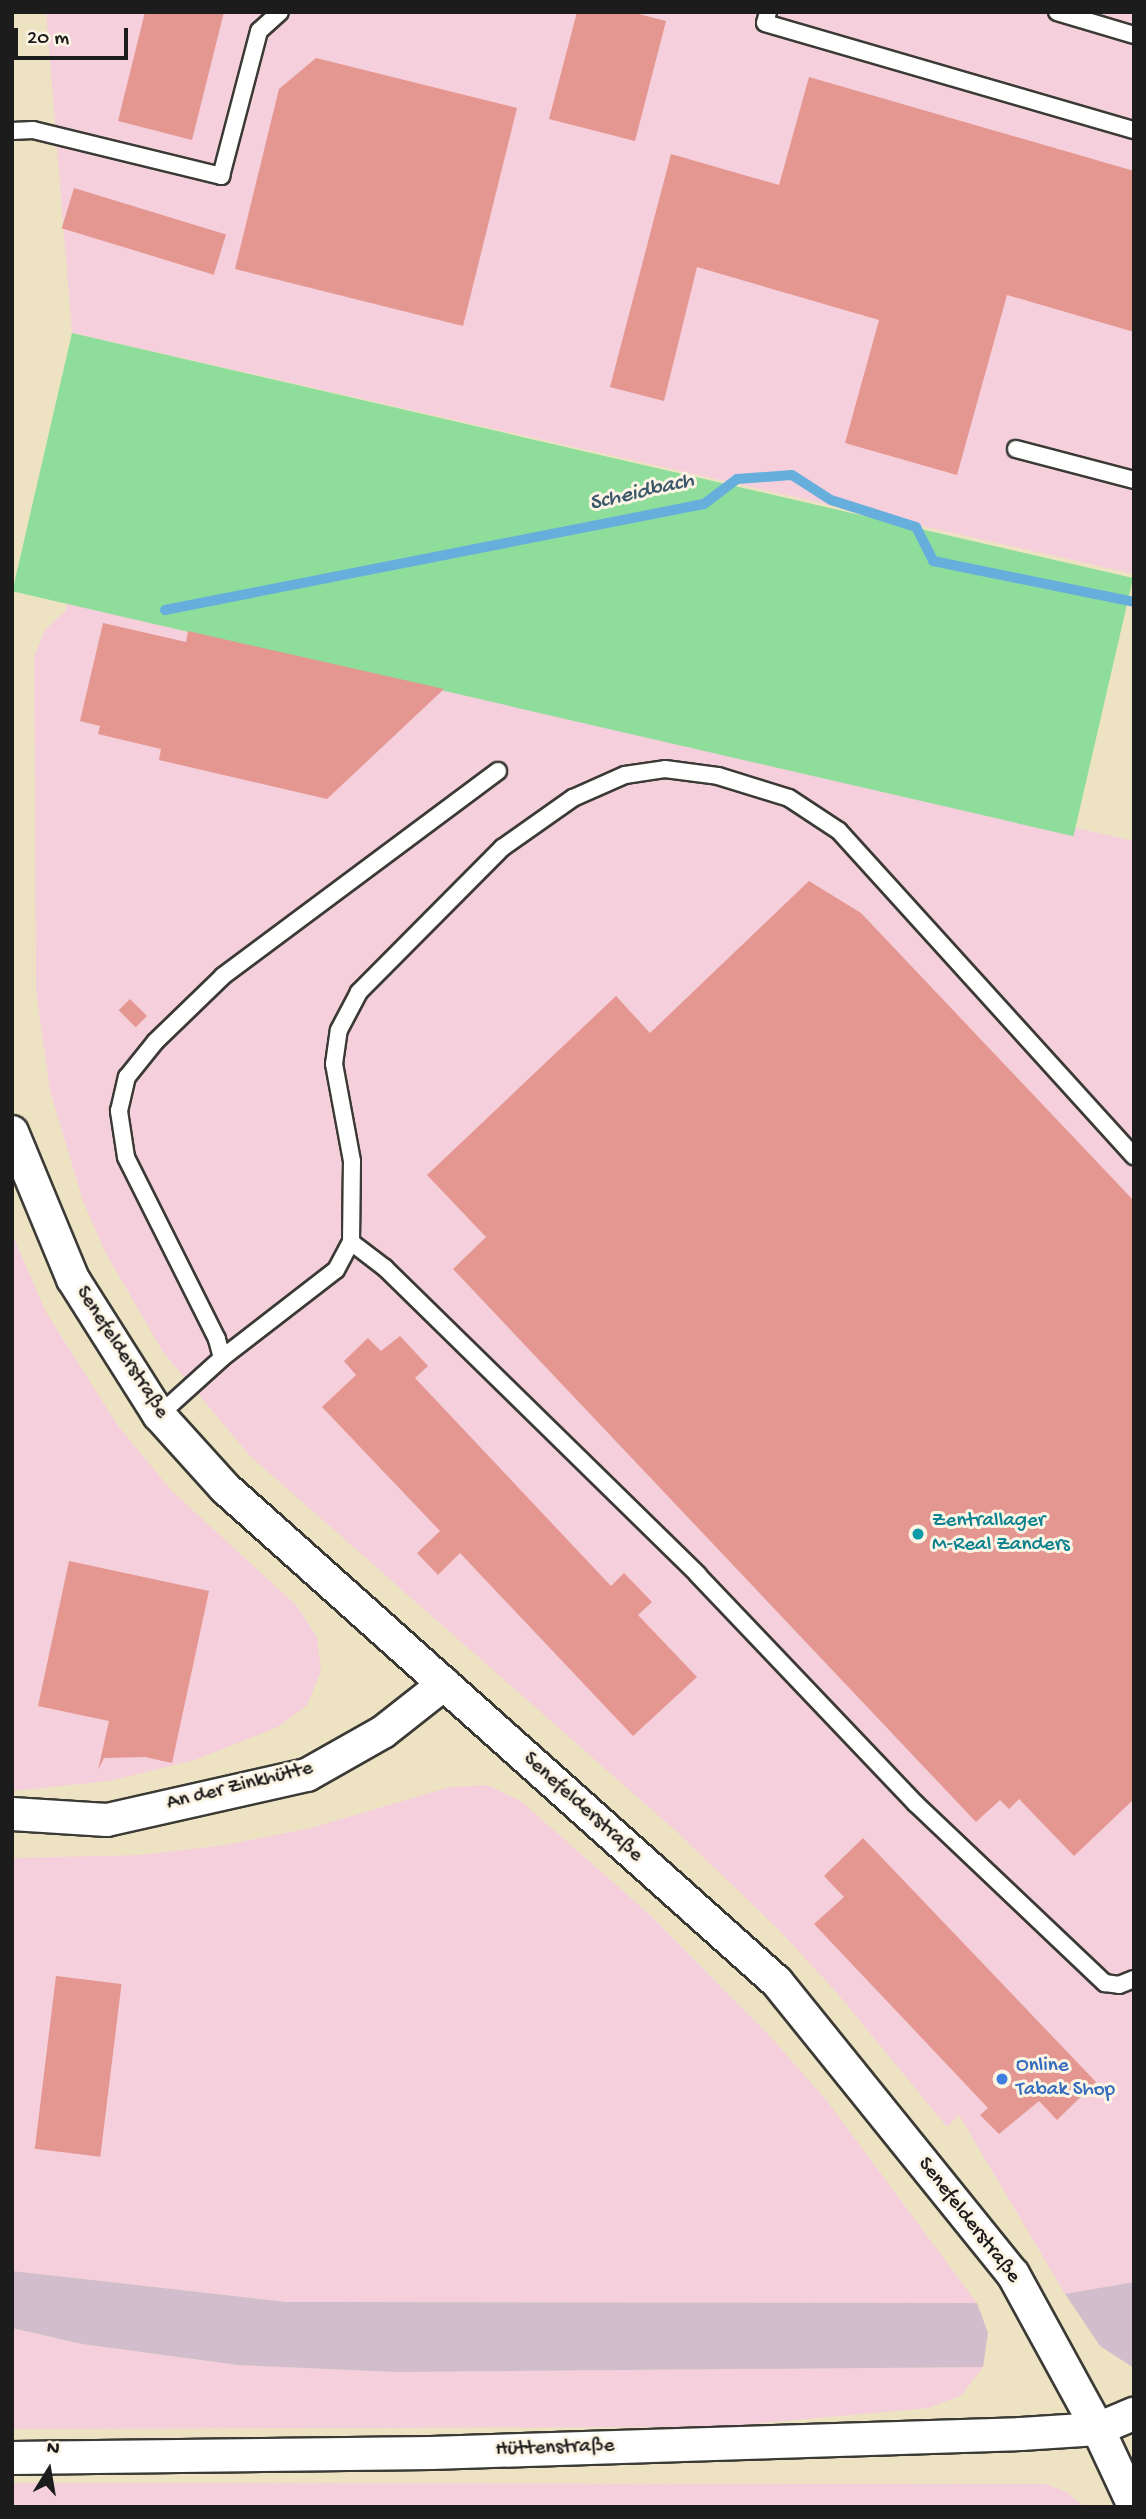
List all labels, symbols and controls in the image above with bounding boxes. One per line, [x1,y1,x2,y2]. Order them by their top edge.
scale bar [18,14,131,58]
text: 20 m [27,27,69,52]
water label: Scheidbach [587,468,697,518]
street label: Senefelderstraße [69,1282,173,1424]
place label: Zentrallager M-Real Zanders [932,1509,1070,1559]
marker: Zentrallager M-Real Zanders [910,1526,926,1542]
street label: Senefelderstraße [517,1747,647,1869]
street label: An der Zinkhütte [164,1757,316,1817]
place label: Online Tabak Shop [1016,2054,1115,2104]
marker: Online Tabak Shop [994,2071,1010,2087]
street label: Senefelderstraße [911,2153,1025,2289]
street label: Hüttenstraße [495,2434,615,2464]
north arrow [14,2435,84,2505]
text: N [45,2436,61,2461]

